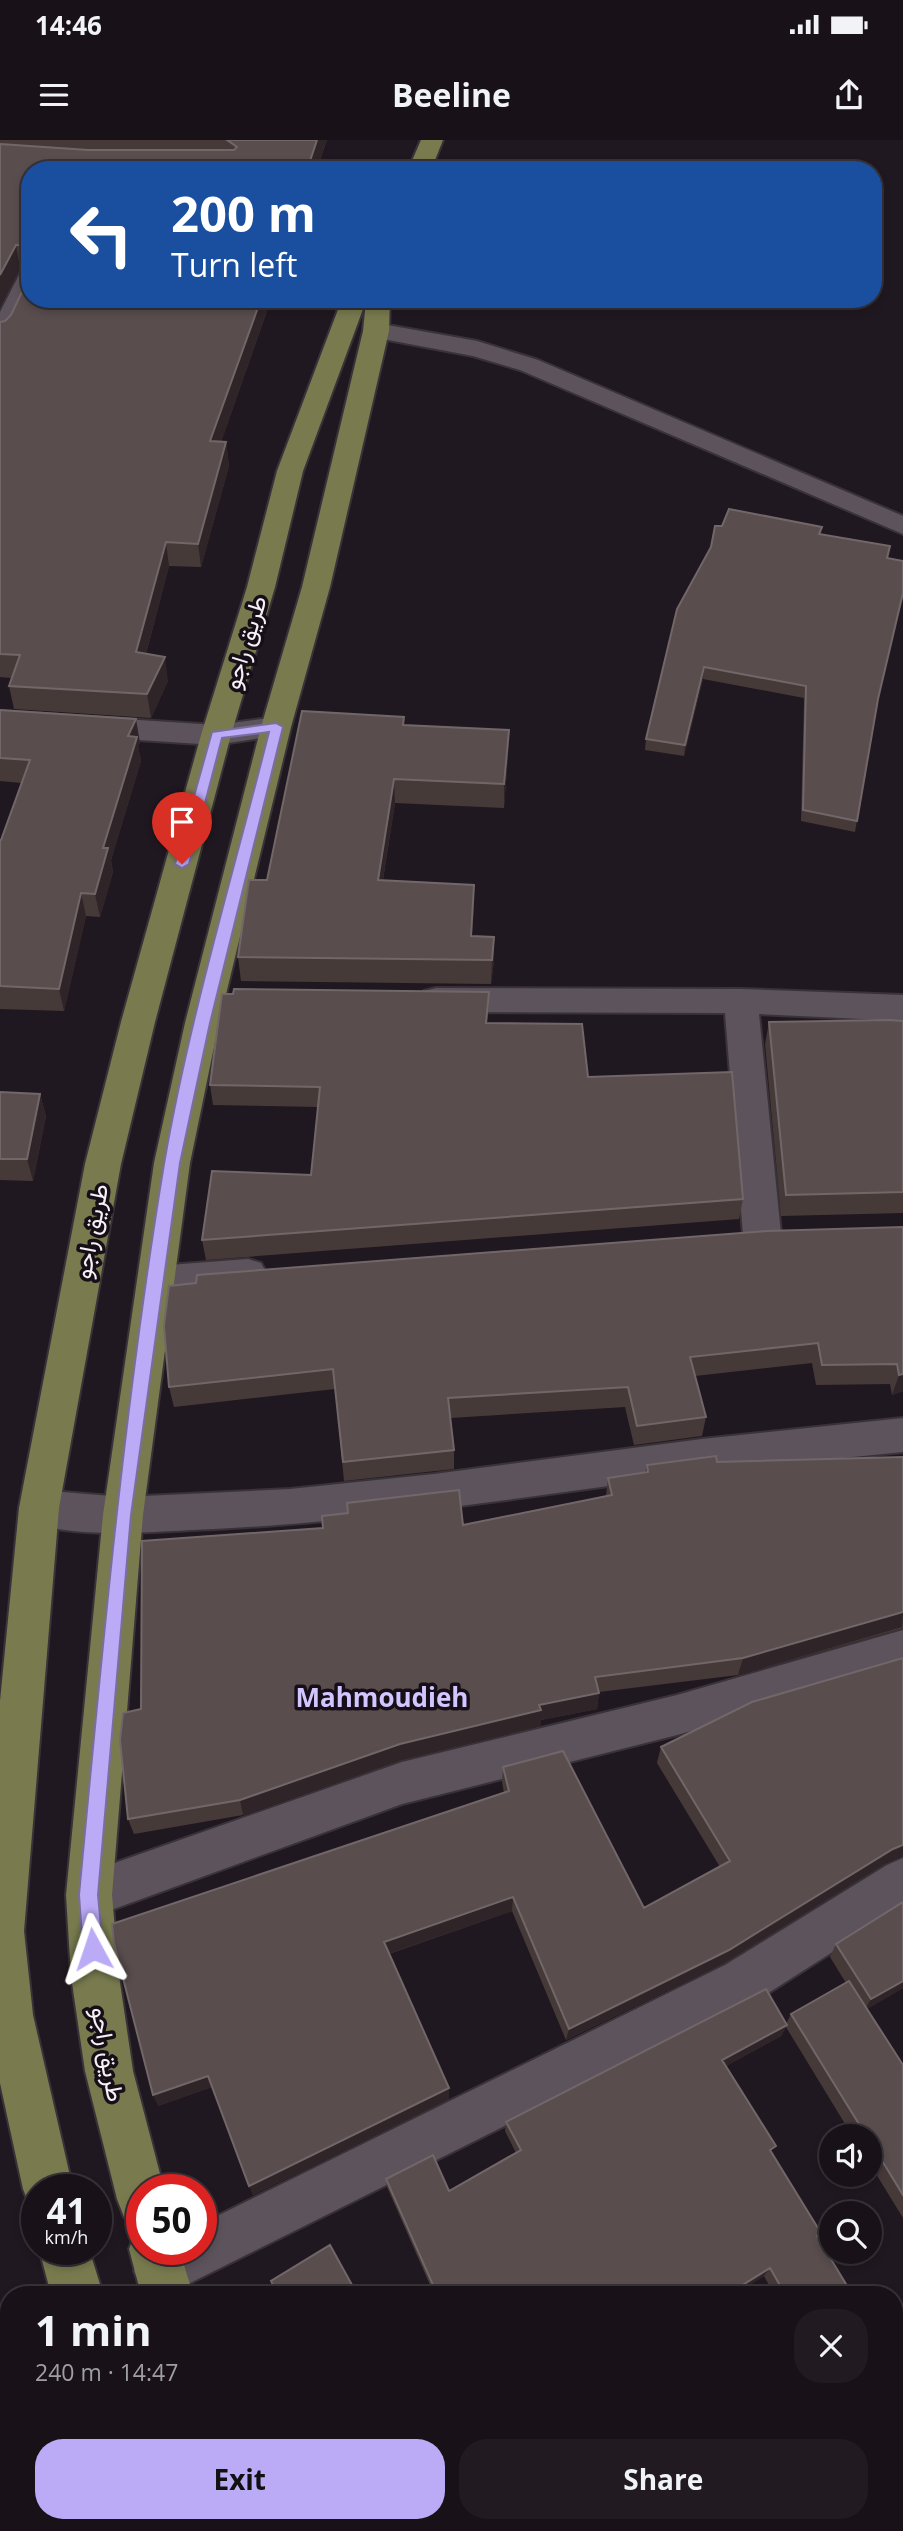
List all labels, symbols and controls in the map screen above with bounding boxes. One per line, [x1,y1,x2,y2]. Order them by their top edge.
text: 14:46 [35,7,102,43]
text: Beeline [392,73,511,116]
icon: menu [35,76,73,114]
icon: share [830,76,868,114]
text: 200 m [171,180,316,246]
icon: left [56,189,147,280]
text: Turn left [171,243,297,286]
street label: طريق راجو [214,591,274,693]
pin [152,792,212,864]
icon: arrive [163,803,201,841]
street label: طريق راجو [65,1181,115,1281]
district label: Mahmoudieh [296,1679,468,1715]
position arrow [56,1912,130,1986]
street label: طريق راجو [84,2004,134,2104]
map controls [819,2124,882,2264]
button: sound [819,2124,882,2187]
speed limit sign: 50 [126,2174,217,2265]
text: 41 [46,2187,87,2234]
button: search [819,2201,882,2264]
text: km/h [45,2225,88,2249]
text: 1 min [35,2301,152,2358]
button: close [794,2309,868,2383]
text: 240 m · 14:47 [35,2356,178,2388]
button: Exit [35,2439,445,2519]
button: Share [459,2439,868,2519]

